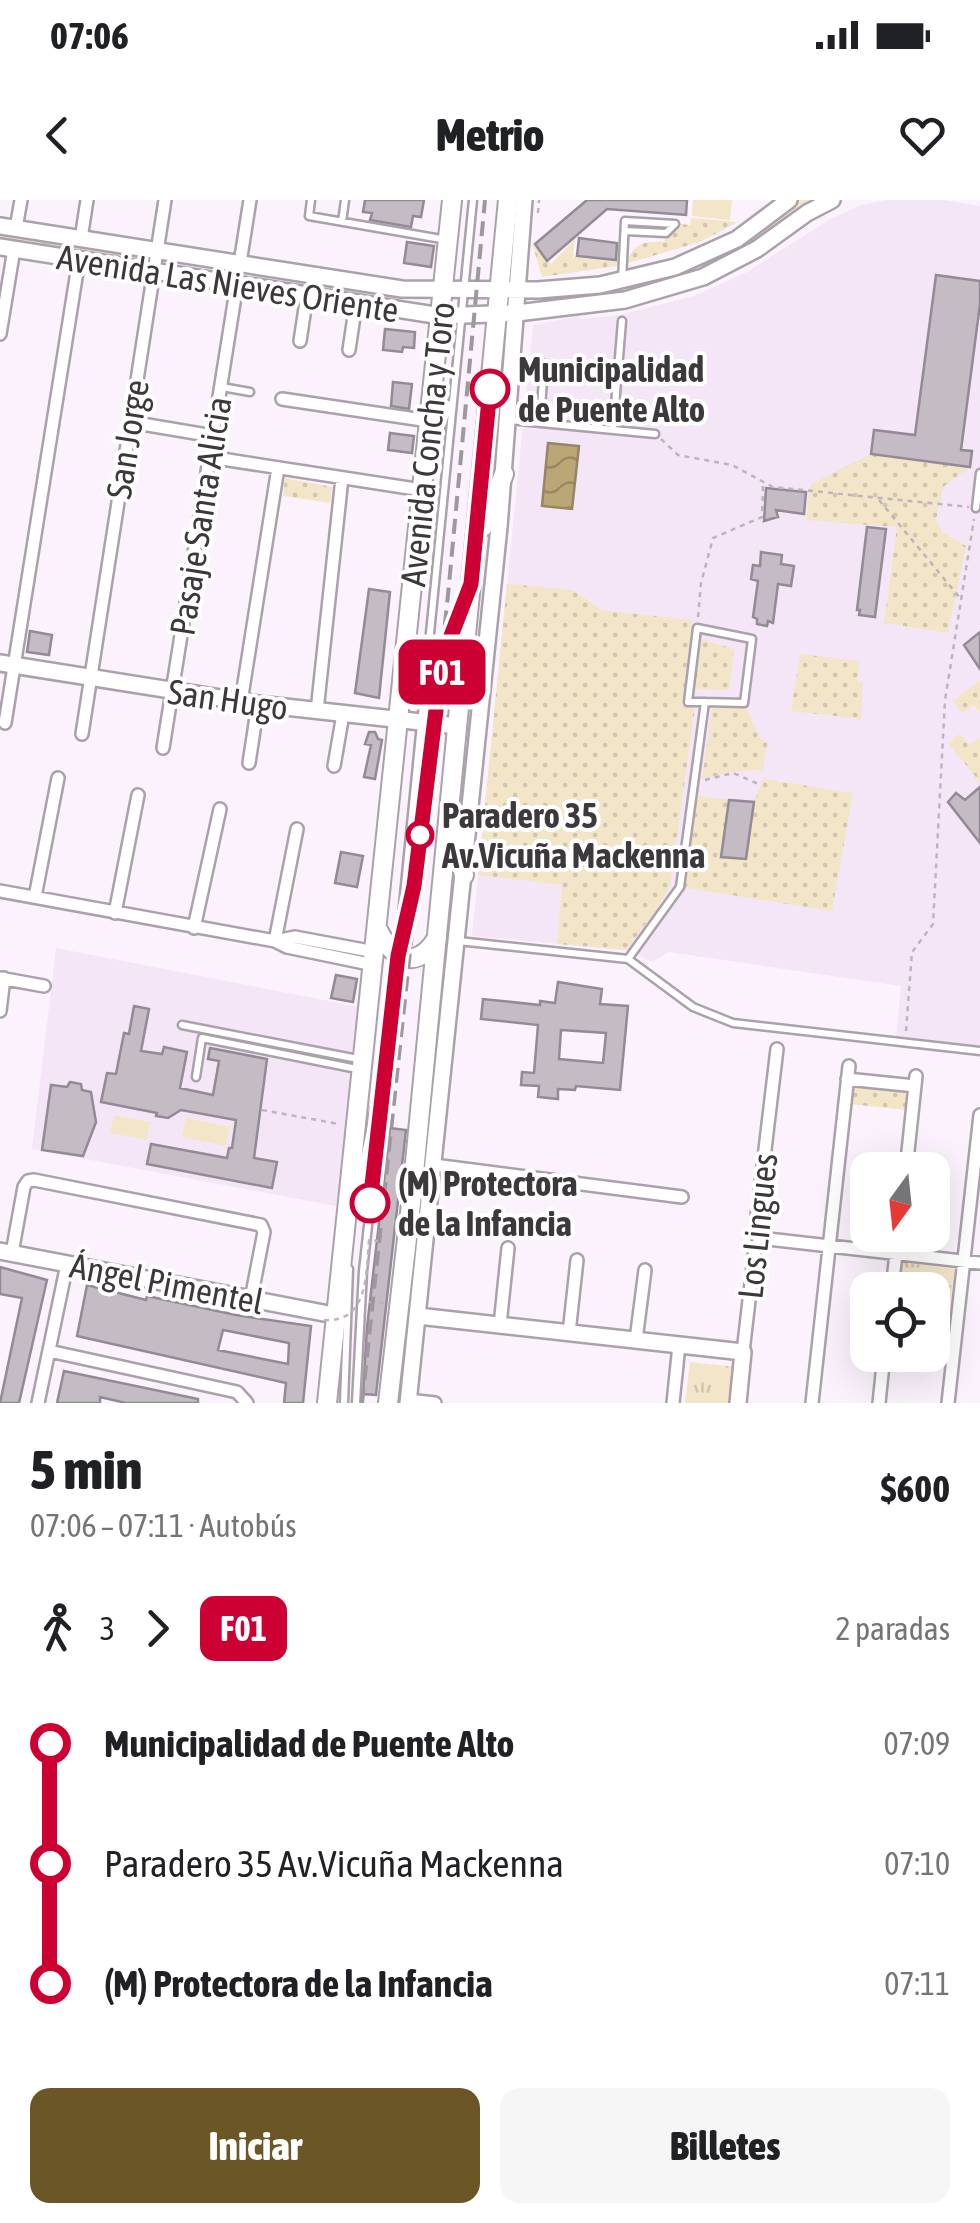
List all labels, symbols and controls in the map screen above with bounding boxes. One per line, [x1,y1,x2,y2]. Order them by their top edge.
text: 07:06 [50,14,129,57]
icon: back [30,108,85,163]
icon: heart [895,108,950,163]
text: Metrio [436,109,544,161]
street label: Avenida Las Nieves Oriente [54,236,402,330]
street label: Avenida Concha y Toro [392,300,462,588]
place label: Municipalidad de Puente Alto [518,349,705,429]
marker: Municipalidad de Puente Alto [471,370,509,408]
street label: San Jorge [98,377,156,501]
street label: Pasaje Santa Alicia [161,394,239,638]
line badge: F01 [384,640,500,704]
text: F01 [418,652,466,692]
street label: San Hugo [165,671,291,727]
place label: Paradero 35 Av.Vicuña Mackenna [441,795,705,875]
marker: Paradero 35 Av.Vicuña Mackenna [407,822,433,848]
street label: Los Lingues [729,1151,785,1301]
north arrow [850,1152,950,1252]
map controls [850,1152,950,1372]
place label: (M) Protectora de la Infancia [398,1163,577,1243]
marker: (M) Protectora de la Infancia [351,1184,389,1222]
street label: Ángel Pimentel [67,1245,267,1321]
button: locate [850,1272,950,1372]
text: 5 min [30,1438,142,1501]
text: $600 [880,1467,950,1510]
text: 07:06 – 07:11 · Autobús [30,1507,297,1544]
icon: walk [30,1601,85,1656]
icon: forward [130,1601,185,1656]
text: F01 [220,1608,267,1648]
text: 3 [100,1610,115,1647]
text: 2 paradas [836,1610,950,1647]
text: Municipalidad de Puente Alto [104,1722,514,1765]
text: 07:09 [884,1725,950,1762]
text: Paradero 35 Av.Vicuña Mackenna [104,1842,564,1885]
text: 07:10 [884,1845,950,1882]
text: (M) Protectora de la Infancia [104,1962,493,2005]
text: 07:11 [884,1965,950,2002]
button: Iniciar [30,2088,480,2203]
button: Billetes [500,2088,950,2203]

